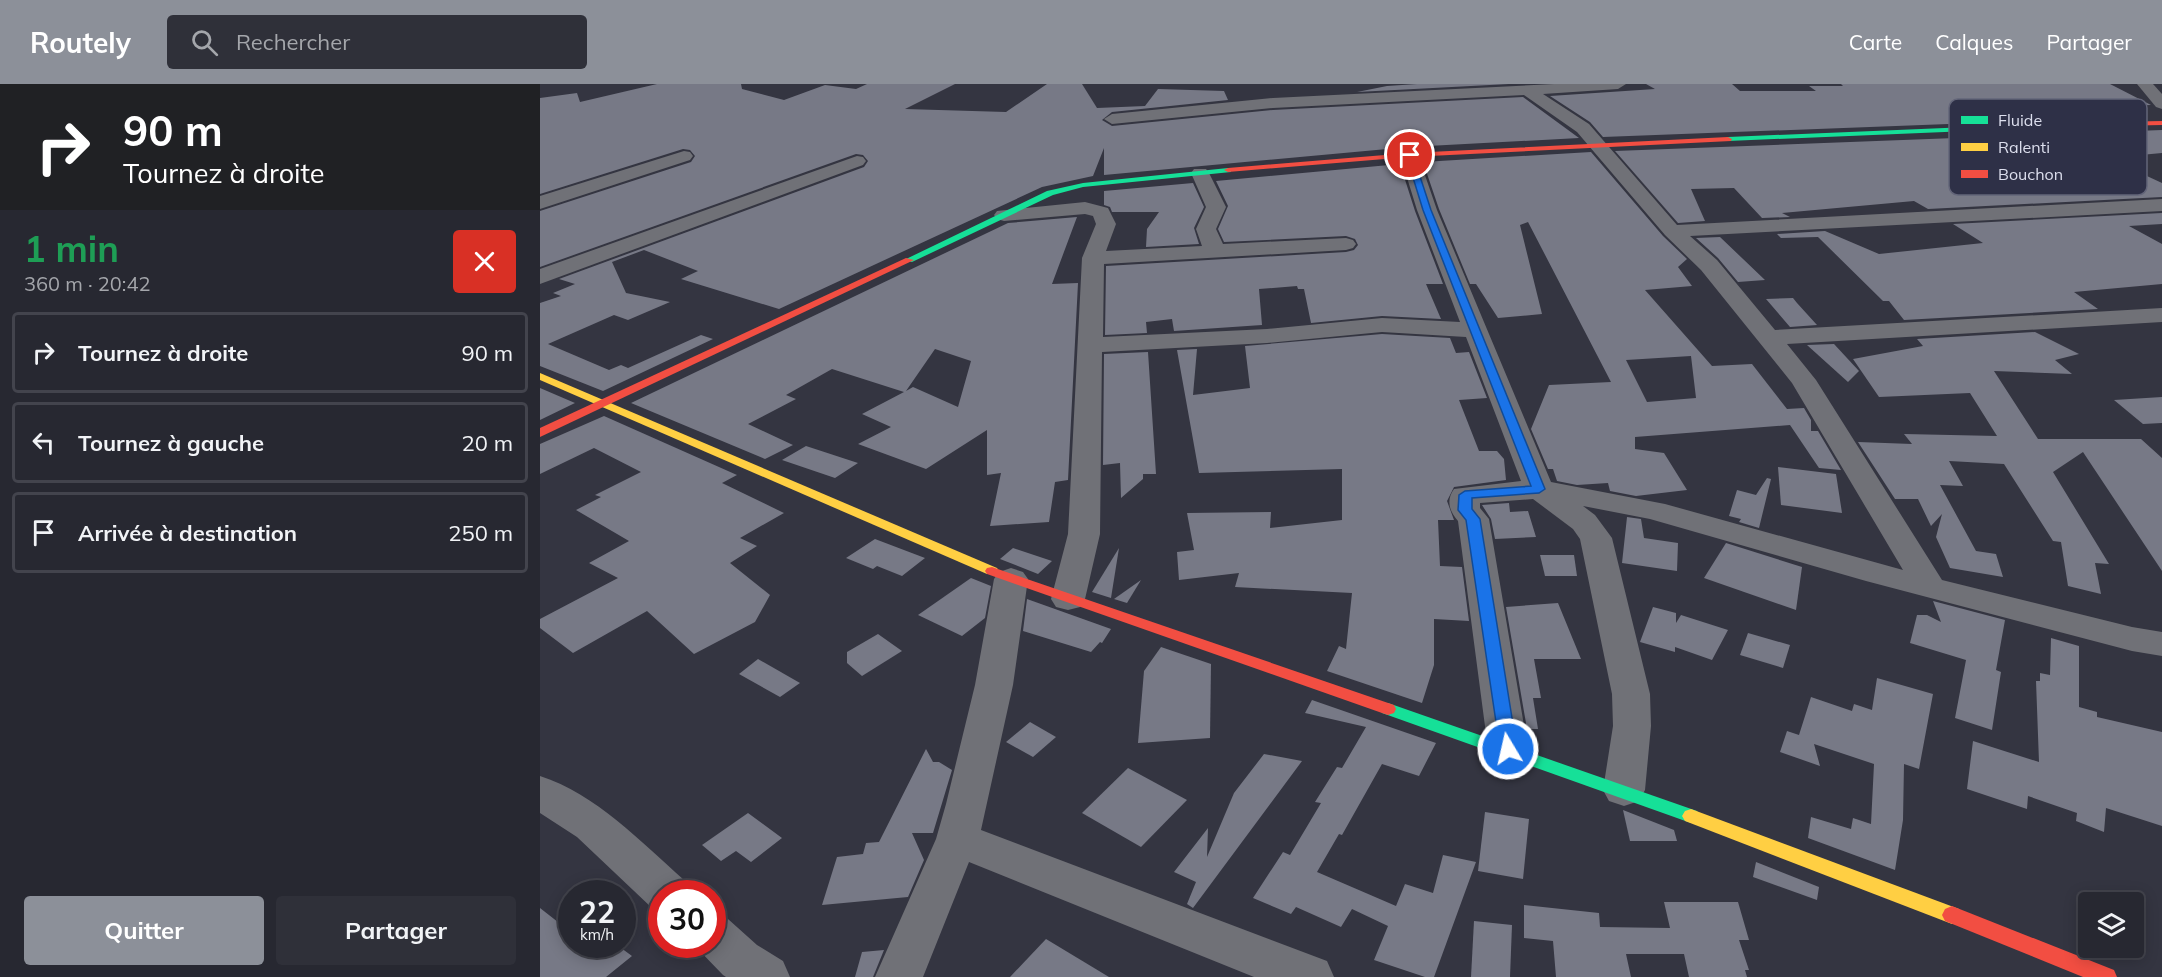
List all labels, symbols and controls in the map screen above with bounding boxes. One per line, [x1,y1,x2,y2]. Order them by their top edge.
search box [167,15,587,69]
text: Routely [30,25,131,60]
icon: search [188,26,221,59]
text: Rechercher [236,28,350,56]
text: Carte [1849,29,1902,55]
text: Calques [1935,29,2013,55]
text: Partager [2046,29,2132,55]
legend [1949,99,2147,195]
text: 90 m [123,104,223,157]
icon: right [24,108,102,186]
text: Fluide [1998,110,2042,130]
pin [1384,129,1435,180]
text: Ralenti [1998,137,2050,157]
icon: arrive [1393,138,1426,171]
text: Tournez à droite [123,156,324,190]
text: Bouchon [1998,164,2063,184]
text: 1 min [24,226,119,271]
button: close [453,230,516,293]
text: 360 m · 20:42 [24,271,150,296]
icon: right [27,336,60,369]
text: Tournez à droite [78,339,248,367]
text: 90 m [462,339,513,367]
icon: left [27,426,60,459]
text: Tournez à gauche [78,429,264,457]
text: 20 m [462,429,513,457]
icon: arrive [27,516,60,549]
text: Arrivée à destination [78,519,297,547]
text: 250 m [448,519,513,547]
position arrow [1476,717,1540,781]
speed limit sign: 30 [648,880,726,958]
map controls [2078,892,2144,958]
button: layers [2078,892,2144,958]
text: 22 [579,893,615,931]
button: Quitter [24,896,264,965]
button: Partager [276,896,516,965]
text: km/h [580,925,614,944]

